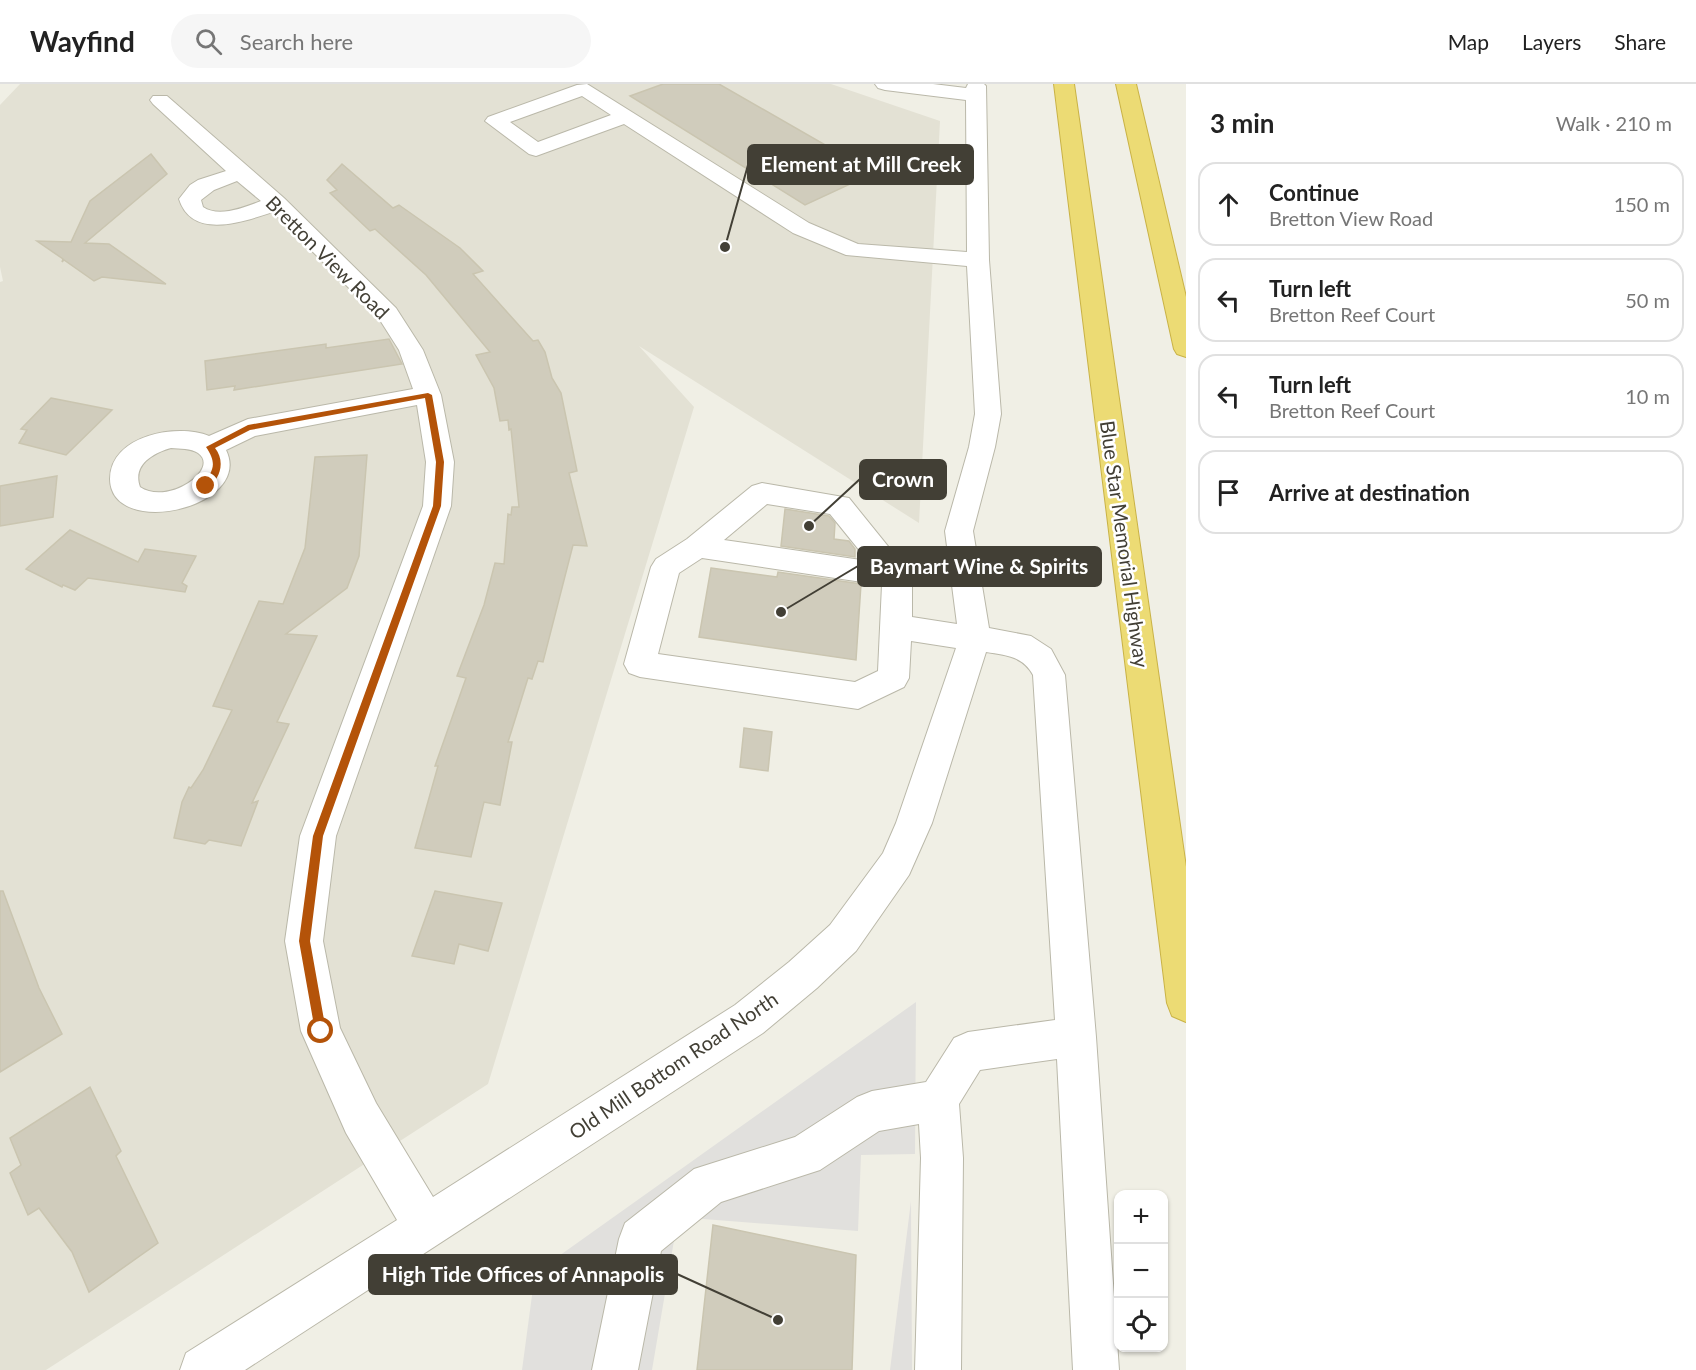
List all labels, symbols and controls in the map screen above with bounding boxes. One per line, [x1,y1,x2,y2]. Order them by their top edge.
search box [171,14,591,68]
text: Wayfind [30,24,135,58]
icon: search [192,25,225,58]
text: Search here [240,28,353,55]
text: Map [1448,29,1489,54]
text: Layers [1522,29,1581,54]
text: Share [1614,29,1666,54]
text: 3 min [1210,107,1274,139]
text: Walk · 210 m [1556,111,1672,135]
callout: Element at Mill Creek [748,145,973,184]
text: Element at Mill Creek [761,151,962,176]
text: Continue [1269,179,1359,206]
icon: ahead [1212,188,1245,221]
street label: Bretton View Road [261,190,395,324]
text: 150 m [1614,192,1670,216]
text: Bretton View Road [1269,206,1433,230]
text: Turn left [1269,275,1351,302]
icon: left [1212,284,1245,317]
text: 50 m [1625,288,1670,312]
text: Bretton Reef Court [1269,302,1435,326]
text: Turn left [1269,371,1351,398]
icon: left [1212,380,1245,413]
text: 10 m [1625,384,1670,408]
text: Bretton Reef Court [1269,398,1435,422]
street label: Blue Star Memorial Highway [1096,419,1154,670]
callout: Crown [860,460,946,499]
text: Crown [872,466,934,491]
route end [192,472,218,498]
icon: arrive [1212,476,1245,509]
text: Arrive at destination [1269,479,1470,506]
callout: Baymart Wine & Spirits [858,547,1101,586]
text: Baymart Wine & Spirits [870,553,1088,578]
street label: Old Mill Bottom Road North [564,986,782,1144]
route start [307,1017,333,1043]
map controls [1114,1190,1168,1352]
button: + [1114,1190,1168,1244]
button: − [1114,1244,1168,1298]
callout: High Tide Offices of Annapolis [369,1255,677,1294]
text: High Tide Offices of Annapolis [382,1261,664,1286]
button: locate [1114,1298,1168,1352]

